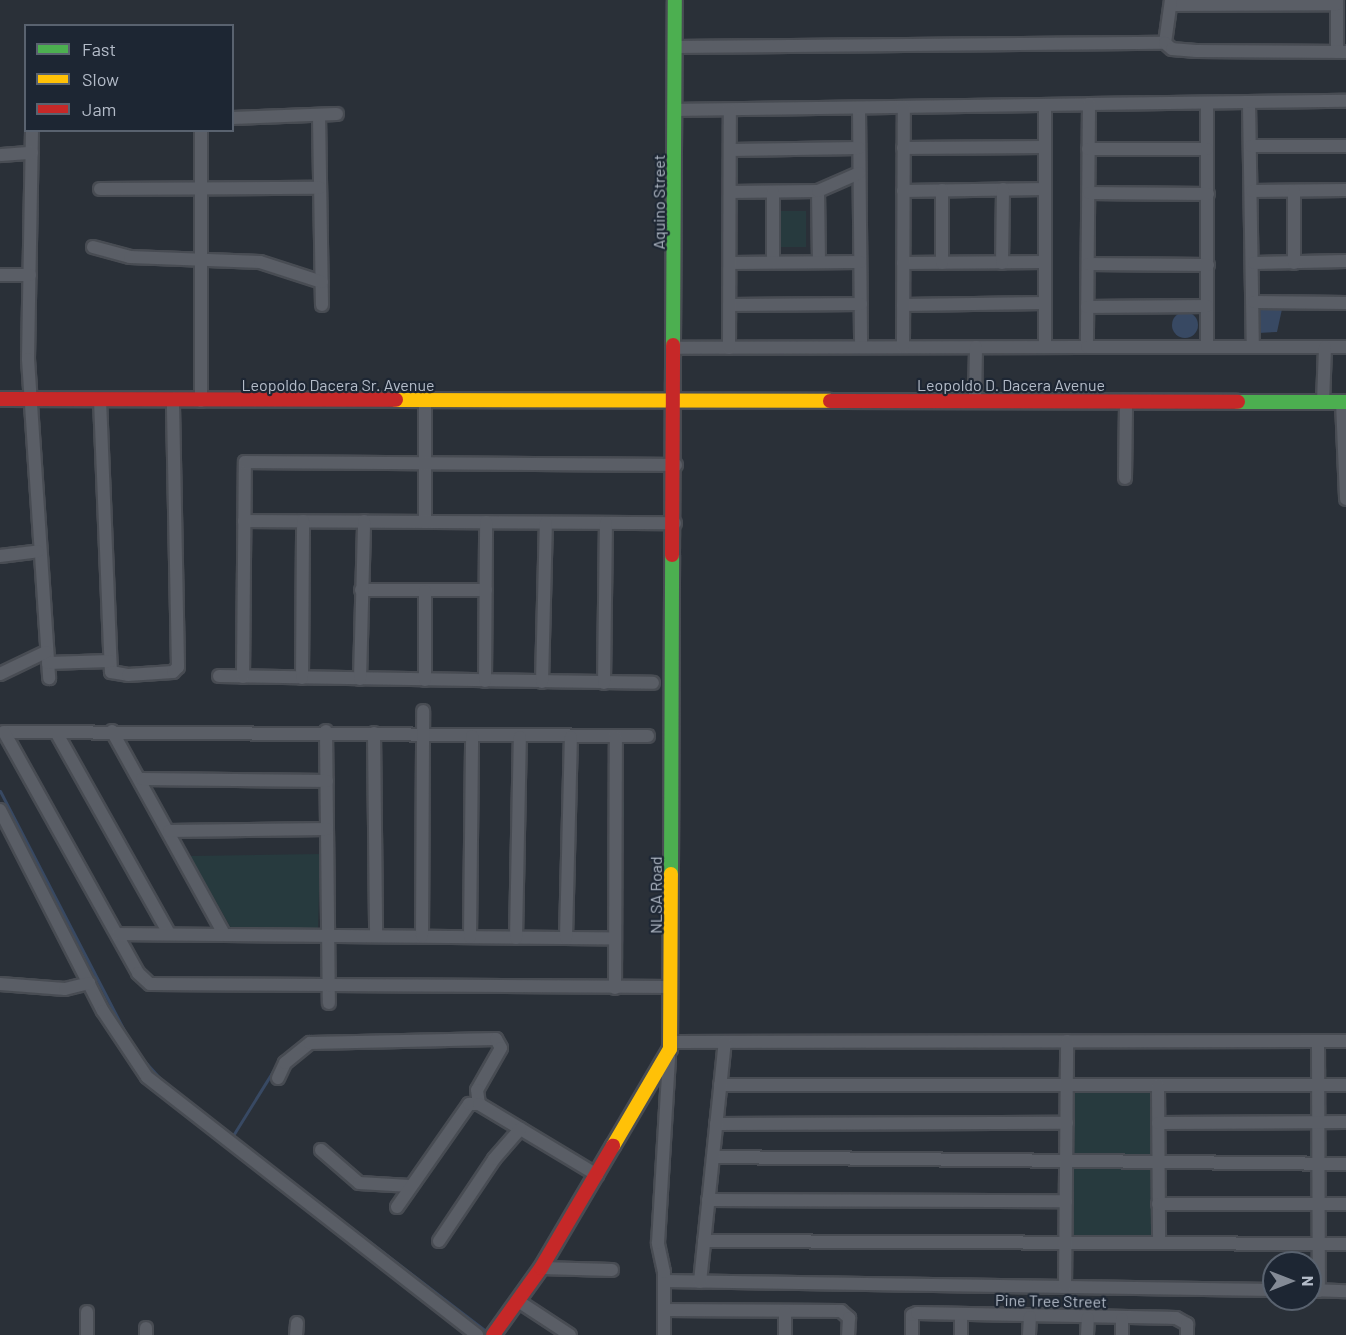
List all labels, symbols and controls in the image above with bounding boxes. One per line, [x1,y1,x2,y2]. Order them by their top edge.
legend [24,24,234,132]
text: Fast [82,38,116,60]
text: Slow [82,68,119,90]
text: Jam [82,98,116,120]
street label: Aquino Street [649,155,669,249]
street label: Leopoldo Dacera Sr. Avenue [241,375,435,395]
street label: Leopoldo D. Dacera Avenue [917,375,1105,395]
street label: NLSA Road [646,856,666,934]
north arrow [1262,1251,1322,1311]
text: N [1299,1276,1318,1286]
street label: Pine Tree Street [995,1290,1107,1312]

